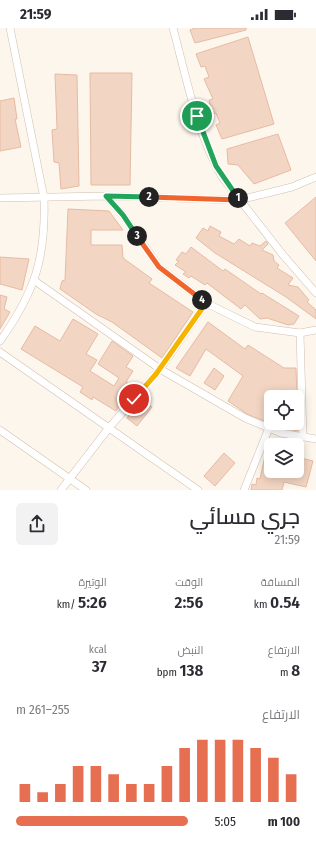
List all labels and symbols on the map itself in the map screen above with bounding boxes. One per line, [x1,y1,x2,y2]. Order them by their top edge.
pin [180,99,214,133]
pin: 2 [139,187,159,207]
pin: 1 [228,188,248,208]
pin: 3 [127,226,147,246]
pin: 4 [192,290,212,310]
pin [117,382,151,416]

